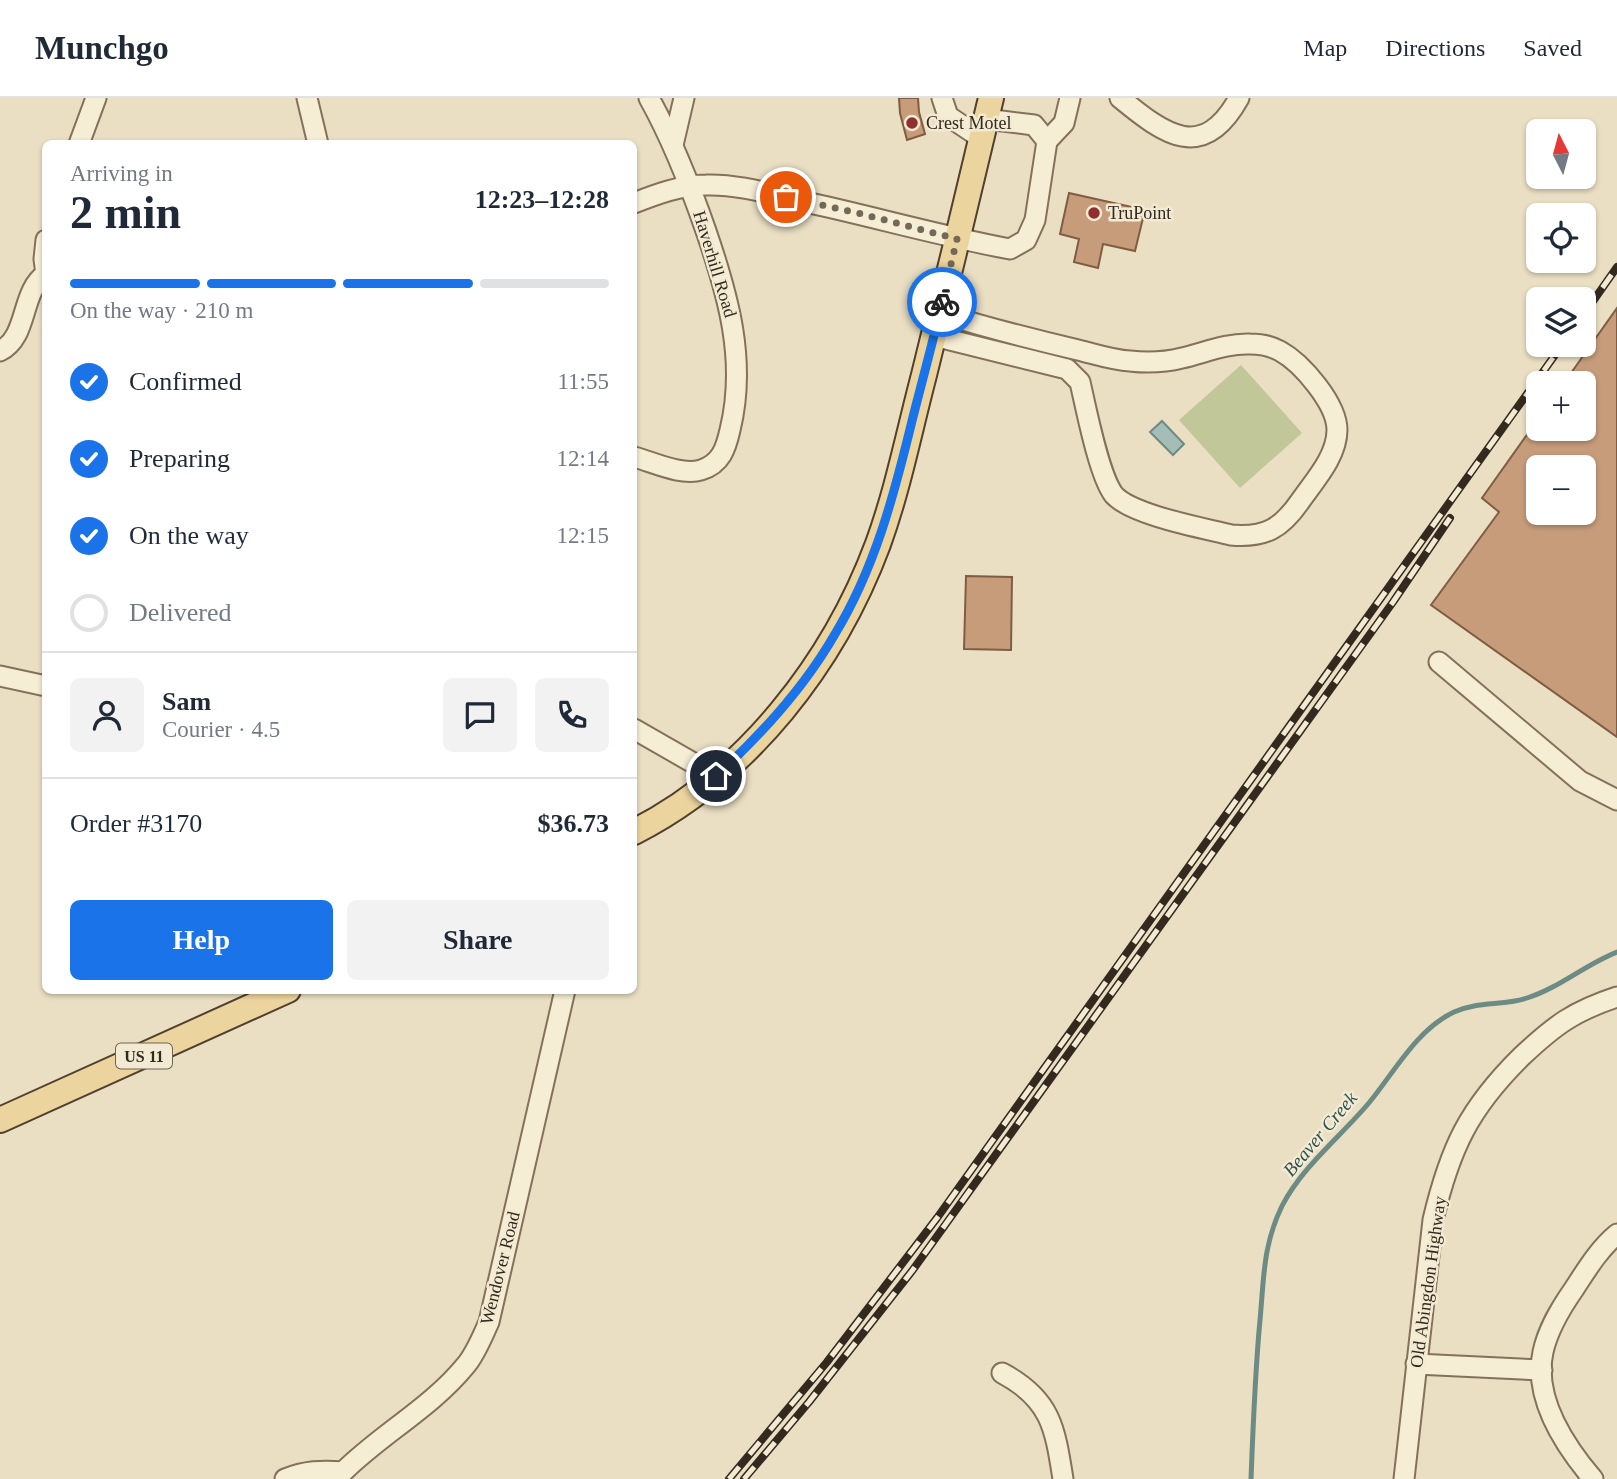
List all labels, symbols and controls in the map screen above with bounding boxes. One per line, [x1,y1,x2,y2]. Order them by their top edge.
text: Munchgo [35,30,169,66]
text: Map [1303,35,1347,61]
text: Directions [1385,35,1485,61]
text: Saved [1523,35,1582,61]
place label: Crest Motel [926,113,1012,133]
marker: Crest Motel [904,115,920,131]
north arrow [1526,119,1596,189]
map controls [1526,119,1596,525]
text: Arriving in [70,161,173,186]
pin [756,167,816,227]
icon: bag [767,178,805,216]
text: 12:23–12:28 [475,185,609,214]
text: 2 min [70,187,181,238]
place label: TruPoint [1108,203,1171,223]
button: locate [1526,203,1596,273]
marker: TruPoint [1086,205,1102,221]
street label: Haverhill Road [689,208,741,320]
courier [907,267,977,337]
icon: bike [923,283,961,321]
button: layers [1526,287,1596,357]
text: On the way · 210 m [70,298,253,323]
icon: check [70,363,108,401]
text: Confirmed [129,367,242,396]
text: 11:55 [557,369,609,394]
button: + [1526,371,1596,441]
icon: check [70,440,108,478]
text: Preparing [129,444,230,473]
text: 12:14 [557,446,609,471]
button: − [1526,455,1596,525]
icon: check [70,517,108,555]
text: On the way [129,521,249,550]
text: 12:15 [557,523,609,548]
text: Delivered [129,598,232,627]
button: person [70,678,144,752]
button: chat [443,678,517,752]
button: phone [535,678,609,752]
text: Sam [162,687,211,716]
text: Courier · 4.5 [162,717,280,742]
pin [686,746,746,806]
icon: home [697,757,735,795]
text: Order #3170 [70,809,202,838]
text: $36.73 [538,809,609,838]
button: Help [70,900,333,980]
button: Share [347,900,609,980]
road number: US 11 [116,1044,172,1068]
water label: Beaver Creek [1279,1087,1362,1180]
street label: Old Abingdon Highway [1406,1195,1450,1369]
street label: Wendover Road [476,1209,524,1327]

